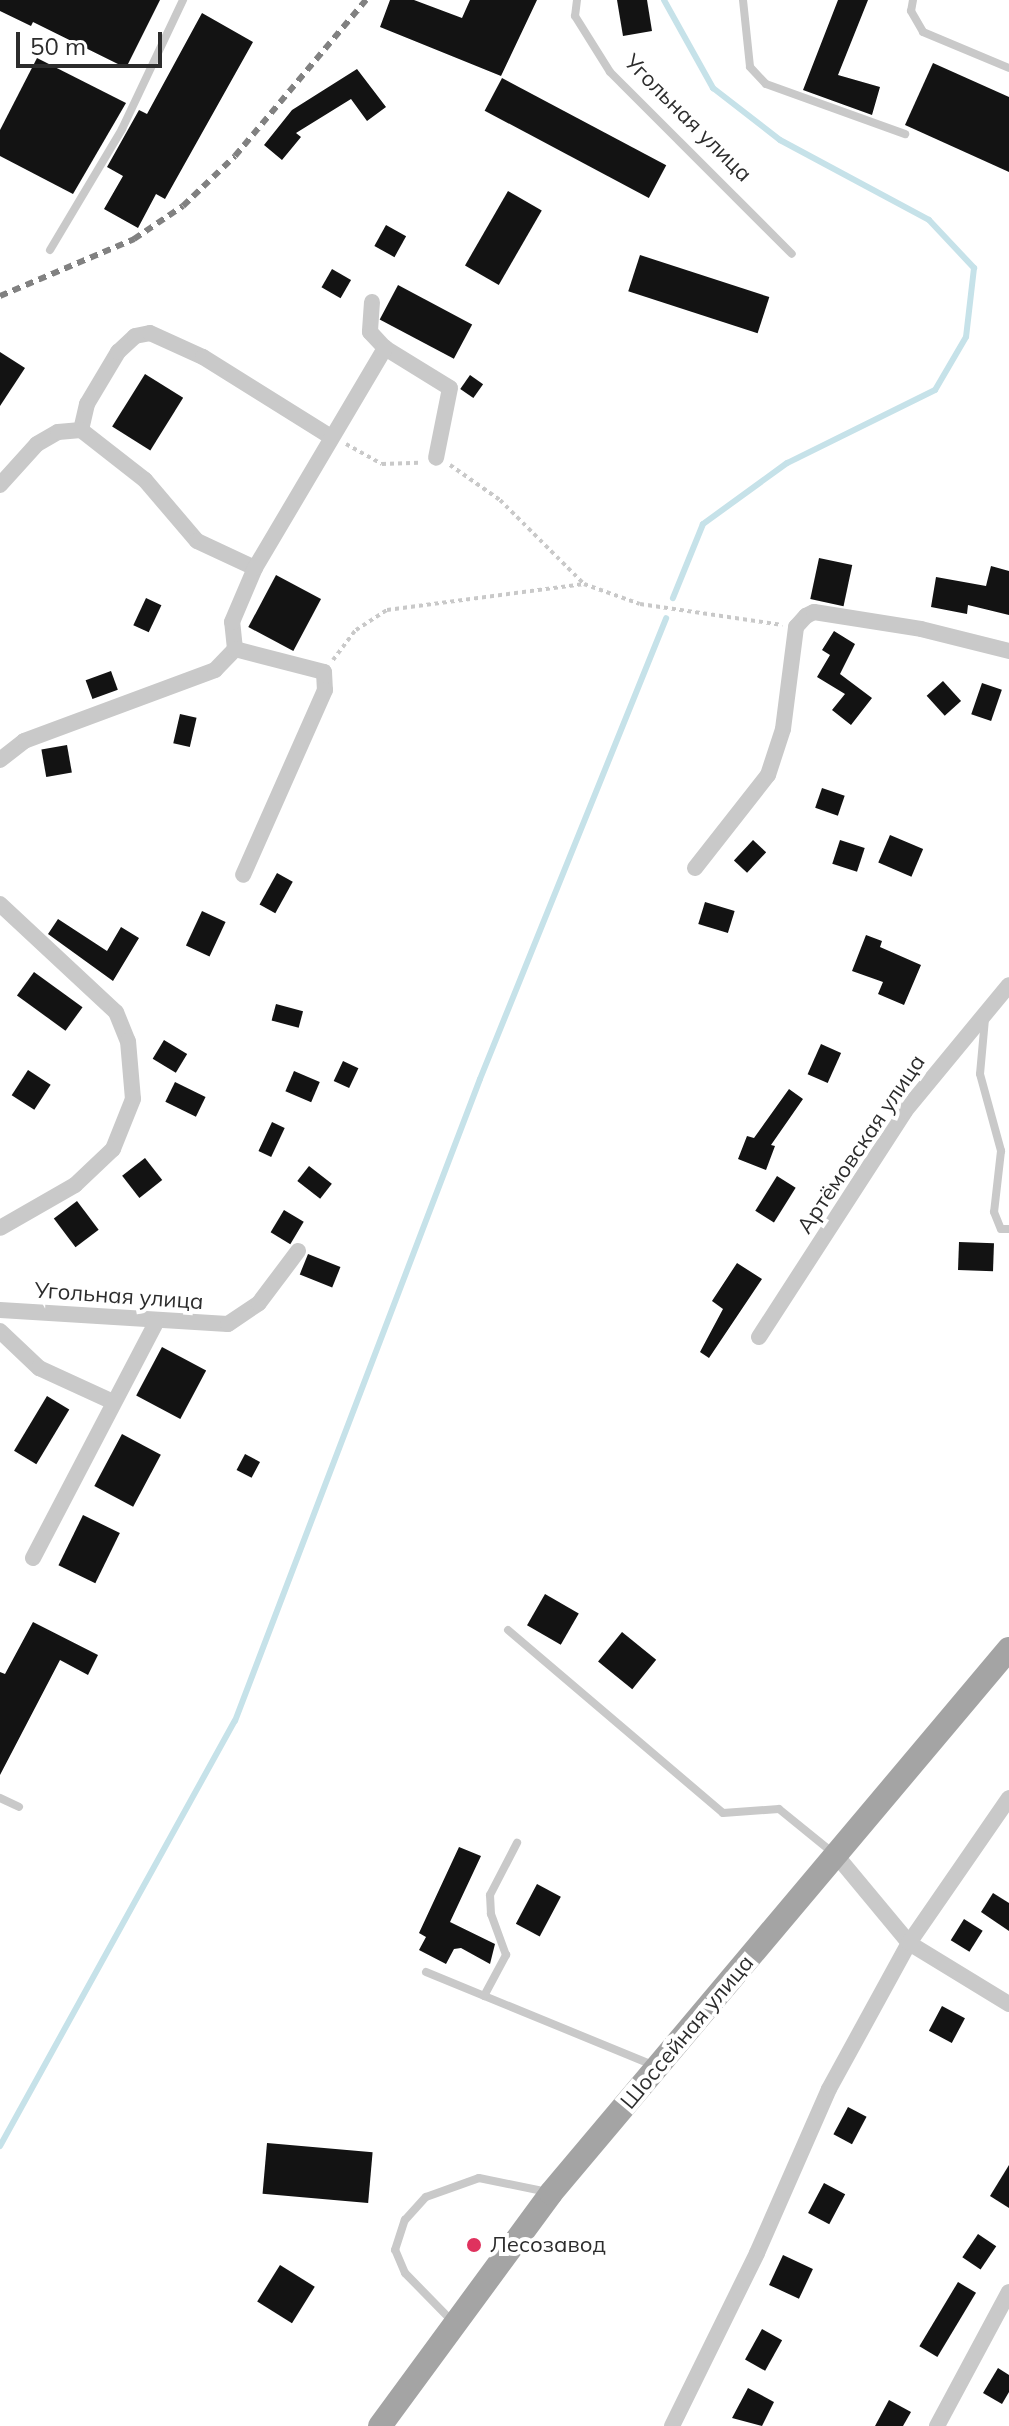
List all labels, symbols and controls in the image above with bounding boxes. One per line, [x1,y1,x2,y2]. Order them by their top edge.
scale bar [20,16,166,66]
text: 50 m [30,31,86,61]
street label: Угольная улица [619,49,757,187]
street label: Артёмовская улица [791,1050,931,1238]
street label: Угольная улица [34,1277,204,1315]
street label: Шоссейная улица [615,1950,759,2114]
place label: Лесозавод [490,2232,606,2258]
marker: Лесозавод [465,2236,483,2254]

